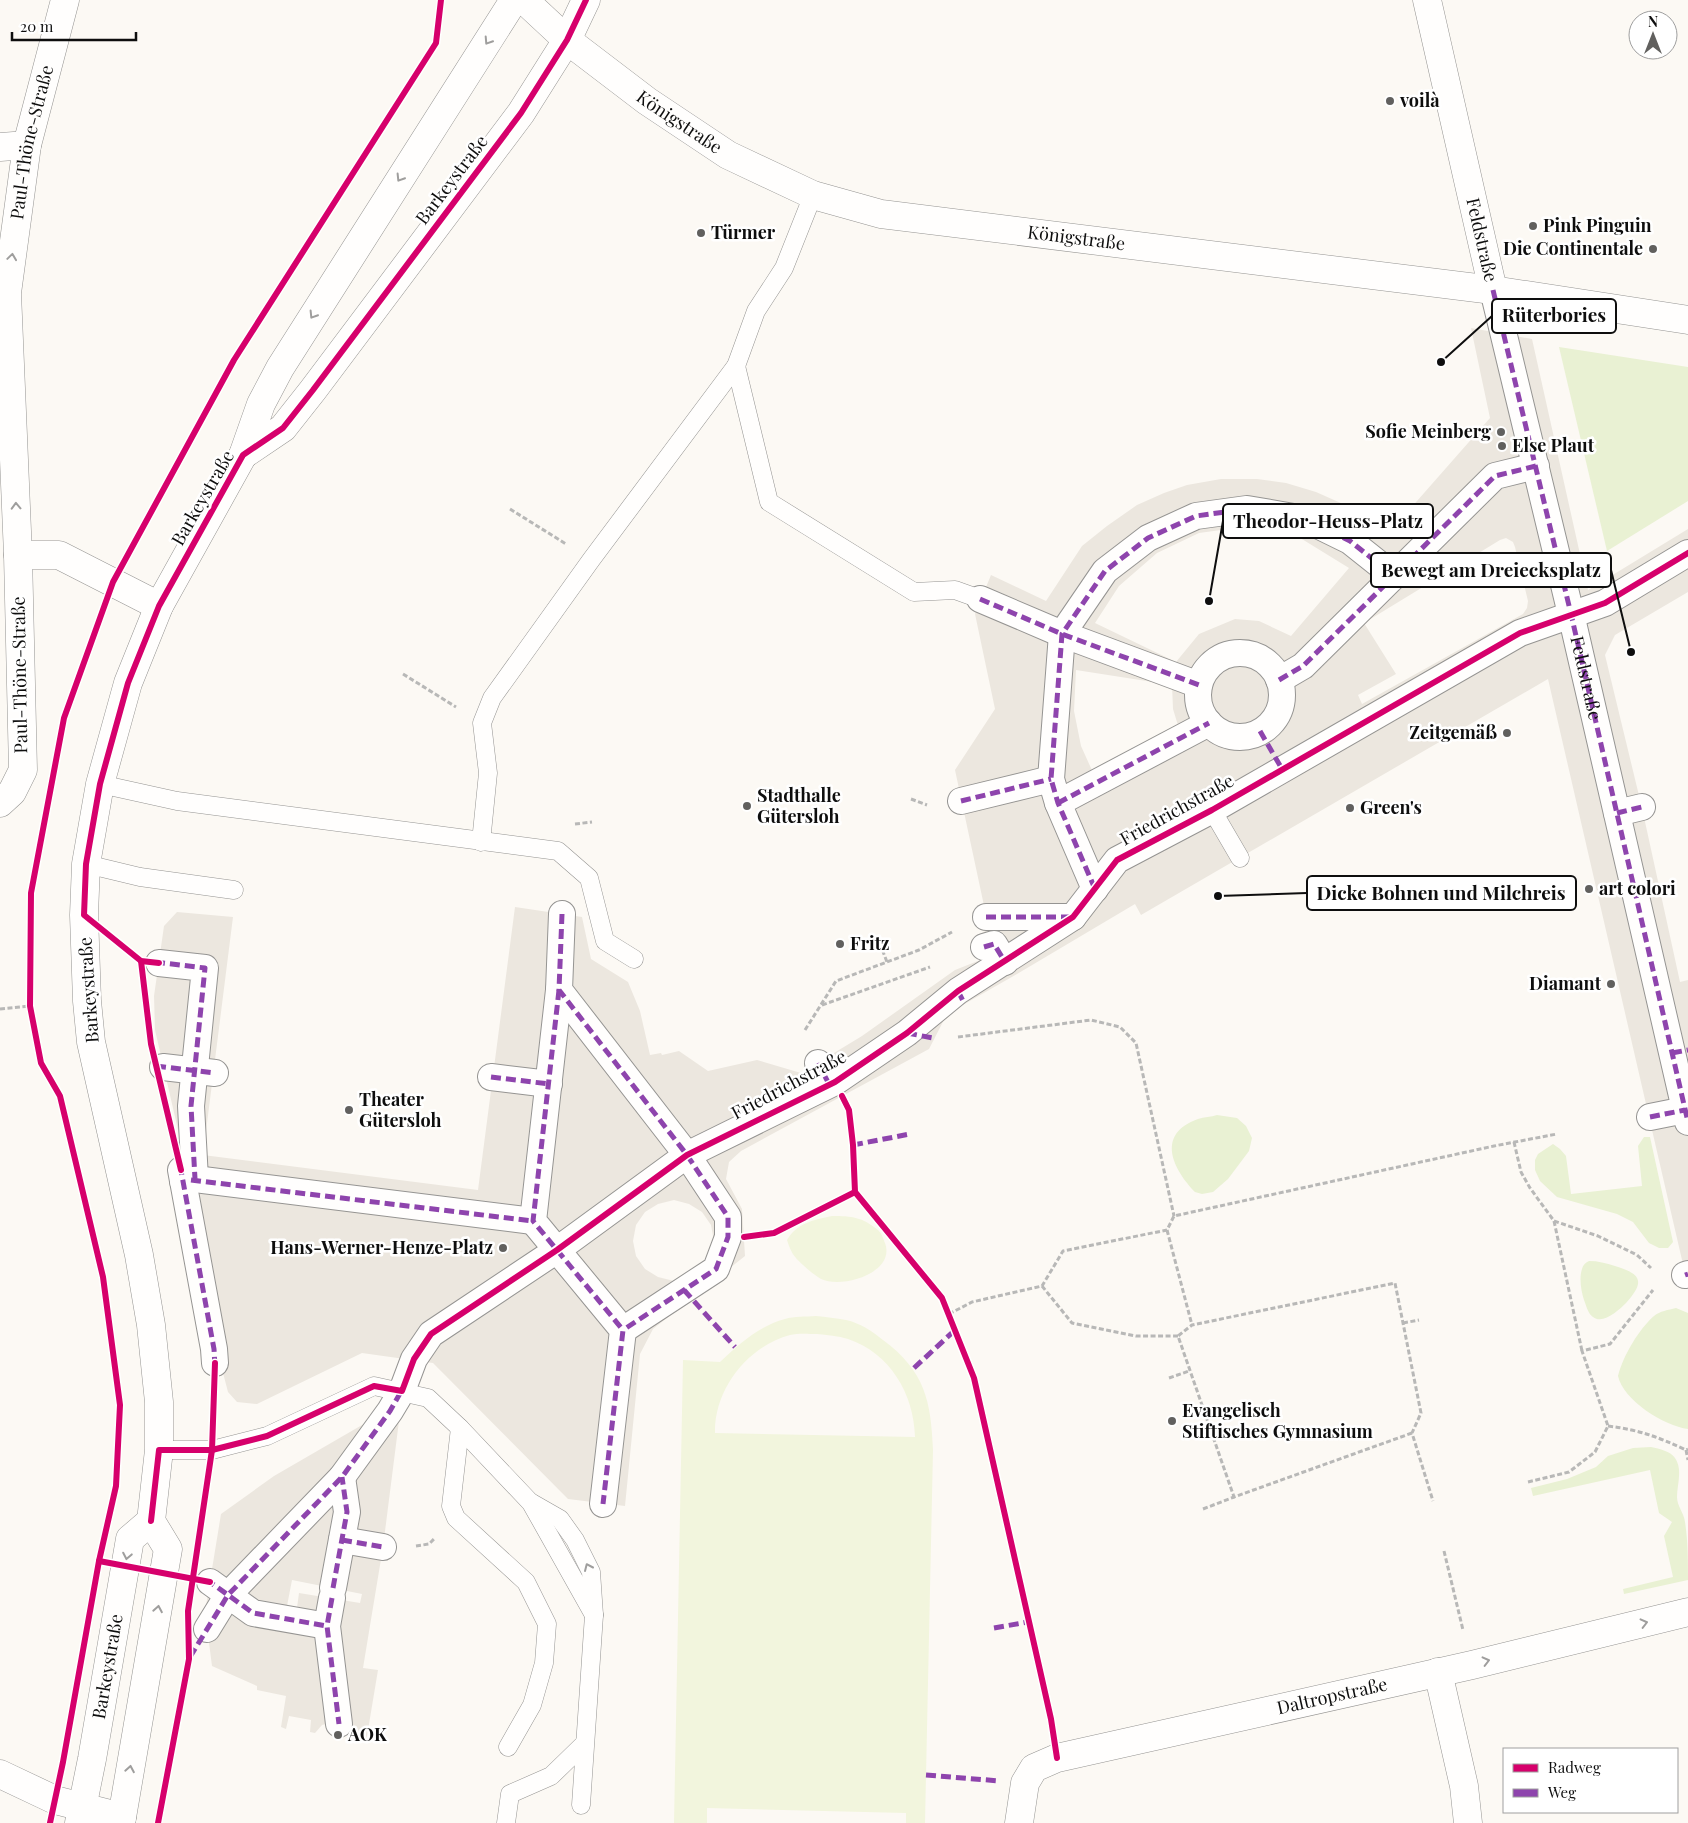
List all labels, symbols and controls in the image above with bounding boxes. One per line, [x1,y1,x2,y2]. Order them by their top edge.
scale bar [12,10,136,42]
north arrow [1628,10,1678,60]
text: N [1648,12,1658,31]
text: 20 m [20,16,54,36]
one-way arrow [484,36,494,45]
street label: Paul-Thöne-Straße [4,62,58,221]
street label: Königstraße [632,84,727,159]
place label: voilà [1399,88,1440,112]
marker: voilà [1384,95,1396,107]
street label: Barkeystraße [410,130,493,229]
one-way arrow [397,173,407,182]
street label: Feldstraße [1461,195,1504,284]
place label: Pink Pinguin [1543,213,1652,237]
street label: Königstraße [1026,219,1127,255]
place label: Türmer [711,220,776,244]
marker: Pink Pinguin [1527,220,1539,232]
marker: Türmer [695,227,707,239]
place label: Die Continentale [1503,236,1643,260]
marker: Die Continentale [1647,243,1659,255]
one-way arrow [6,252,17,260]
callout: Rüterbories [1492,299,1616,333]
text: Rüterbories [1502,301,1606,327]
one-way arrow [310,310,320,319]
place label: Sofie Meinberg [1365,419,1491,443]
marker: Sofie Meinberg [1495,426,1507,438]
place label: Else Plaut [1512,433,1595,457]
marker: Else Plaut [1496,440,1508,452]
street label: Barkeystraße [165,446,239,549]
one-way arrow [10,502,21,510]
callout: Theodor-Heuss-Platz [1223,504,1433,538]
text: Theodor-Heuss-Platz [1233,507,1423,533]
callout: Bewegt am Dreiecksplatz [1371,553,1611,587]
text: Bewegt am Dreiecksplatz [1381,556,1601,582]
street label: Paul-Thöne-Straße [6,596,32,754]
street label: Feldstraße [1565,634,1608,722]
place label: Zeitgemäß [1409,720,1497,744]
marker: Zeitgemäß [1501,727,1513,739]
street label: Friedrichstraße [1115,768,1238,850]
place label: Stadthalle Gütersloh [757,783,841,828]
place label: Green's [1360,795,1422,819]
marker: Stadthalle Gütersloh [741,800,753,812]
marker: Green's [1344,802,1356,814]
callout: Dicke Bohnen und Milchreis [1307,876,1576,910]
place label: art colori [1599,876,1676,900]
text: Dicke Bohnen und Milchreis [1316,879,1566,905]
marker: art colori [1583,883,1595,895]
place label: Fritz [850,931,890,955]
street label: Barkeystraße [72,936,104,1044]
marker: Fritz [834,938,846,950]
place label: Diamant [1529,971,1602,995]
marker: Diamant [1605,978,1617,990]
street label: Friedrichstraße [727,1044,850,1124]
place label: Theater Gütersloh [359,1087,442,1132]
marker: Theater Gütersloh [343,1104,355,1116]
place label: Hans-Werner-Henze-Platz [270,1235,493,1259]
marker: Hans-Werner-Henze-Platz [497,1242,509,1254]
place label: Evangelisch Stiftisches Gymnasium [1182,1398,1374,1443]
marker: Evangelisch Stiftisches Gymnasium [1166,1415,1178,1427]
one-way arrow [122,1551,132,1560]
one-way arrow [583,1563,594,1572]
one-way arrow [153,1605,163,1614]
street label: Barkeystraße [86,1612,128,1721]
one-way arrow [1640,1618,1649,1629]
one-way arrow [1482,1656,1491,1667]
street label: Daltropstraße [1274,1671,1389,1719]
place label: AOK [347,1722,388,1746]
marker: AOK [332,1729,344,1741]
legend [1503,1748,1678,1813]
text: Radweg [1548,1757,1601,1777]
one-way arrow [125,1765,135,1774]
text: Weg [1547,1782,1576,1802]

